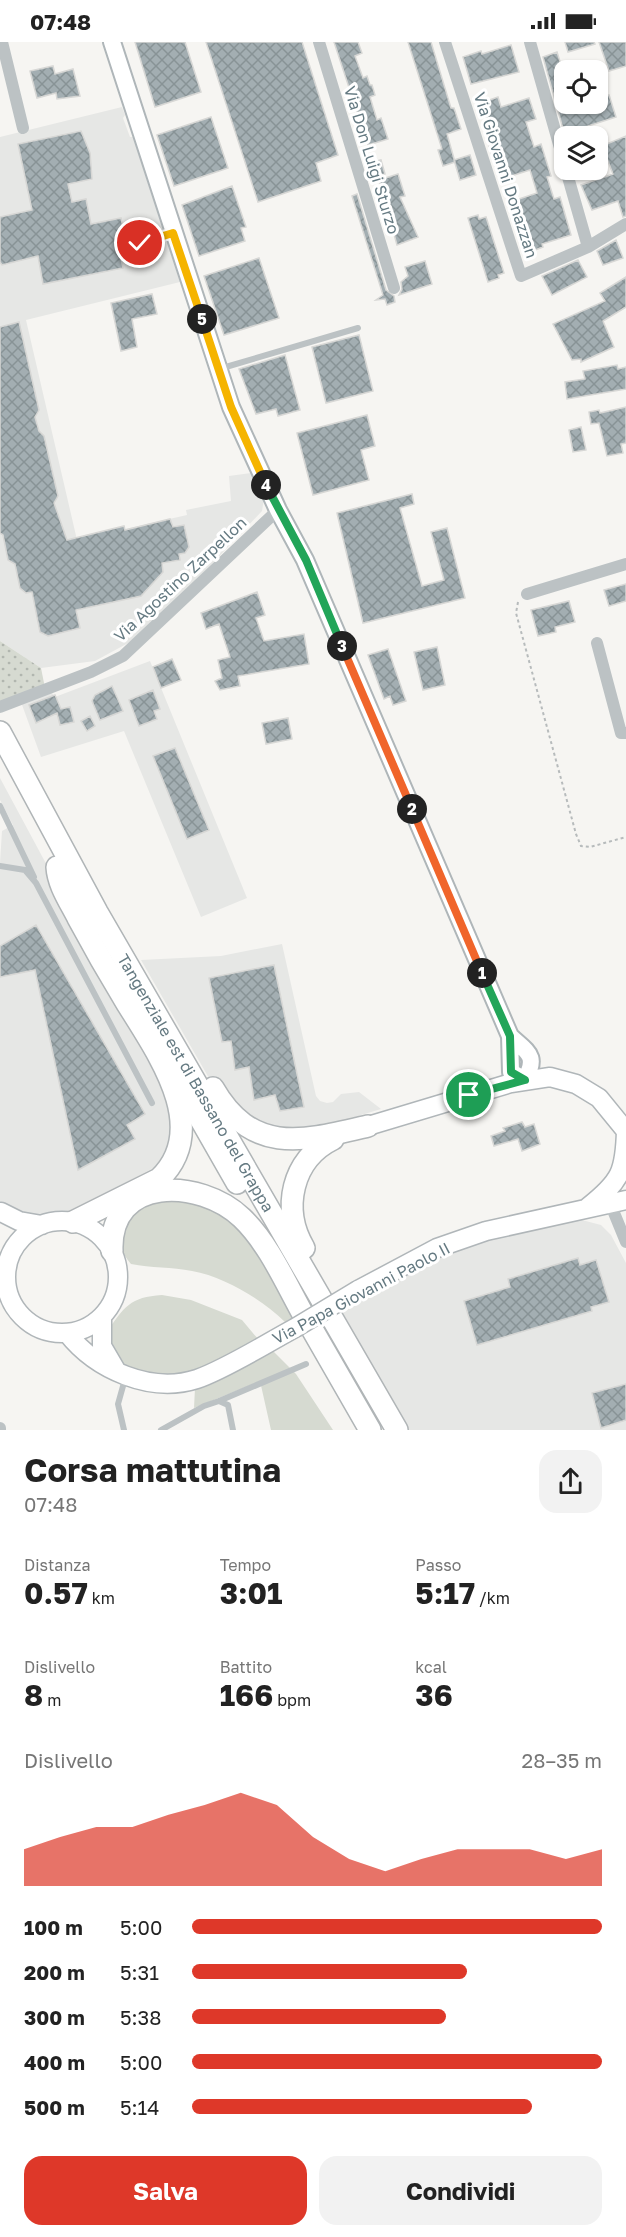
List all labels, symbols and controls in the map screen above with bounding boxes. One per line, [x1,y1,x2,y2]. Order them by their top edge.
text: 07:48 [30,8,91,35]
map controls [554,60,608,180]
button: locate [554,60,608,114]
street label: Via Don Luigi Sturzo [340,84,404,236]
street label: Via Giovanni Donazzan [470,89,542,261]
button: layers [554,126,608,180]
pin [114,217,165,268]
icon: check [123,226,156,259]
pin: 5 [187,304,217,334]
text: 5 [197,309,207,329]
pin: 4 [251,470,281,500]
text: 4 [261,475,271,495]
street label: Via Agostino Zarpellon [109,512,251,646]
pin: 3 [327,631,357,661]
text: 3 [337,636,347,656]
pin: 2 [397,794,427,824]
text: 2 [407,799,417,819]
street label: Tangenziale est di Bassano del Grappa [113,950,279,1216]
pin: 1 [467,958,497,988]
text: 1 [478,963,486,983]
pin [443,1069,494,1120]
icon: arrive [452,1078,485,1111]
street label: Via Papa Giovanni Paolo II [269,1238,453,1348]
text: Corsa mattutina [24,1450,281,1489]
button: share [539,1450,602,1513]
text: 07:48 [24,1492,77,1516]
text: Distanza [24,1555,90,1575]
text: Tempo [220,1555,271,1575]
text: Passo [415,1555,461,1575]
text: 0.57 [24,1575,88,1611]
text: 3:01 [220,1575,283,1611]
text: 5:17 [415,1575,475,1611]
text: km [88,1588,115,1608]
text: /km [475,1588,510,1608]
text: Dislivello [24,1657,95,1677]
text: Battito [220,1657,272,1677]
text: kcal [415,1657,447,1677]
text: 8 [24,1677,43,1713]
text: 166 [220,1677,273,1713]
text: 36 [415,1677,453,1713]
text: m [43,1690,61,1710]
text: bpm [273,1690,311,1710]
text: Dislivello [24,1748,113,1772]
text: 28–35 m [522,1748,602,1772]
text: 100 m [24,1915,83,1939]
text: 5:00 [120,1915,162,1939]
text: 200 m [24,1960,85,1984]
text: 5:31 [120,1960,159,1984]
text: 300 m [24,2005,85,2029]
text: 5:38 [120,2005,162,2029]
text: 400 m [24,2050,85,2074]
text: 5:00 [120,2050,162,2074]
text: 500 m [24,2095,85,2119]
text: 5:14 [120,2095,160,2119]
button: Salva [24,2156,307,2225]
button: Condividi [319,2156,602,2225]

